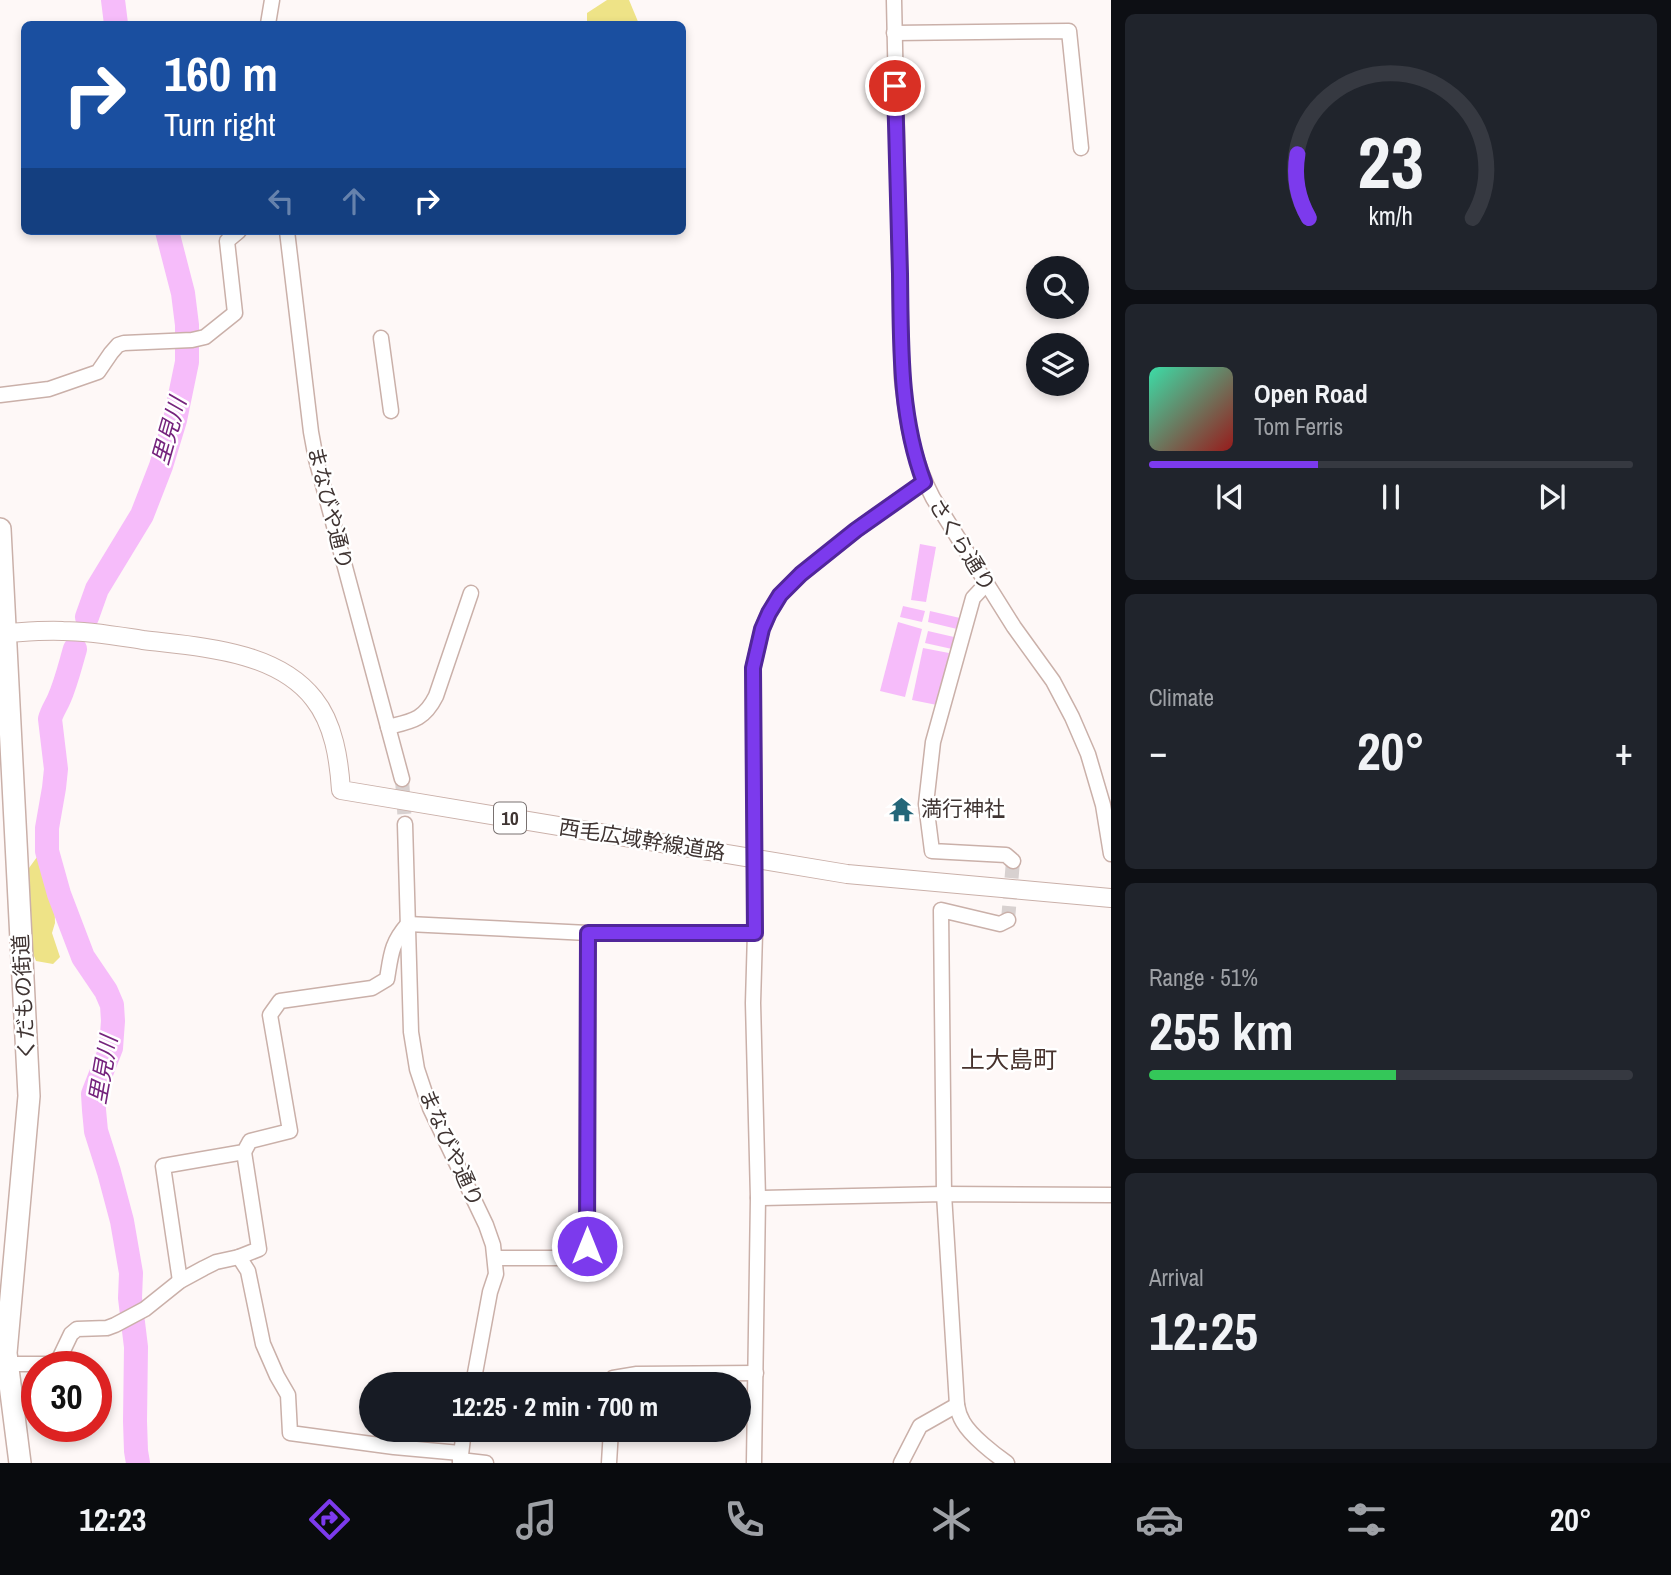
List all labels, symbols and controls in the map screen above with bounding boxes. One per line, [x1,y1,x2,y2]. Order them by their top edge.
text: 160 m [164,40,278,106]
icon: right [49,49,140,140]
pin [865,56,925,116]
icon: arrive [876,67,914,105]
text: Turn right [164,103,276,146]
text: 23 [1358,113,1424,211]
icon: left [262,182,300,220]
icon: ahead [335,182,373,220]
icon: right [408,182,446,220]
text: km/h [1369,199,1413,233]
map controls [1026,256,1089,396]
button: search [1026,256,1089,319]
button: layers [1026,333,1089,396]
text: Open Road [1254,376,1368,411]
water label: 里見川 [144,391,194,468]
text: Tom Ferris [1254,411,1343,442]
street label: まなびや通り [301,443,360,573]
icon: previous [1211,478,1249,516]
icon: pause [1372,478,1410,516]
icon: next [1533,478,1571,516]
street label: さくら通り [922,493,1003,597]
text: Climate [1149,682,1214,713]
text: 20° [1357,716,1425,786]
text: − [1149,726,1167,777]
text: + [1615,726,1633,777]
place label: 満行神社 [921,794,1005,823]
temple icon: 満行神社 [887,795,915,823]
road number: 10 [494,803,526,834]
street label: 西毛広域幹線道路 [557,812,727,867]
street label: くだもの街道 [6,933,41,1061]
text: Range · 51% [1149,962,1258,993]
text: 255 km [1149,996,1294,1066]
water label: 里見川 [81,1030,124,1107]
district label: 上大島町 [961,1043,1057,1075]
street label: まなびや通り [413,1084,490,1211]
position arrow [550,1209,624,1283]
text: Arrival [1149,1262,1204,1293]
text: 12:25 [1149,1296,1258,1366]
speed limit sign: 30 [21,1351,112,1442]
text: 12:25 · 2 min · 700 m [452,1389,658,1424]
icon: directions [305,1495,354,1544]
icon: music [512,1495,561,1544]
icon: phone [720,1495,769,1544]
icon: climate [927,1495,976,1544]
icon: car [1135,1495,1184,1544]
icon: filters [1342,1495,1391,1544]
text: 12:23 [79,1498,146,1541]
text: 20° [1550,1498,1592,1541]

